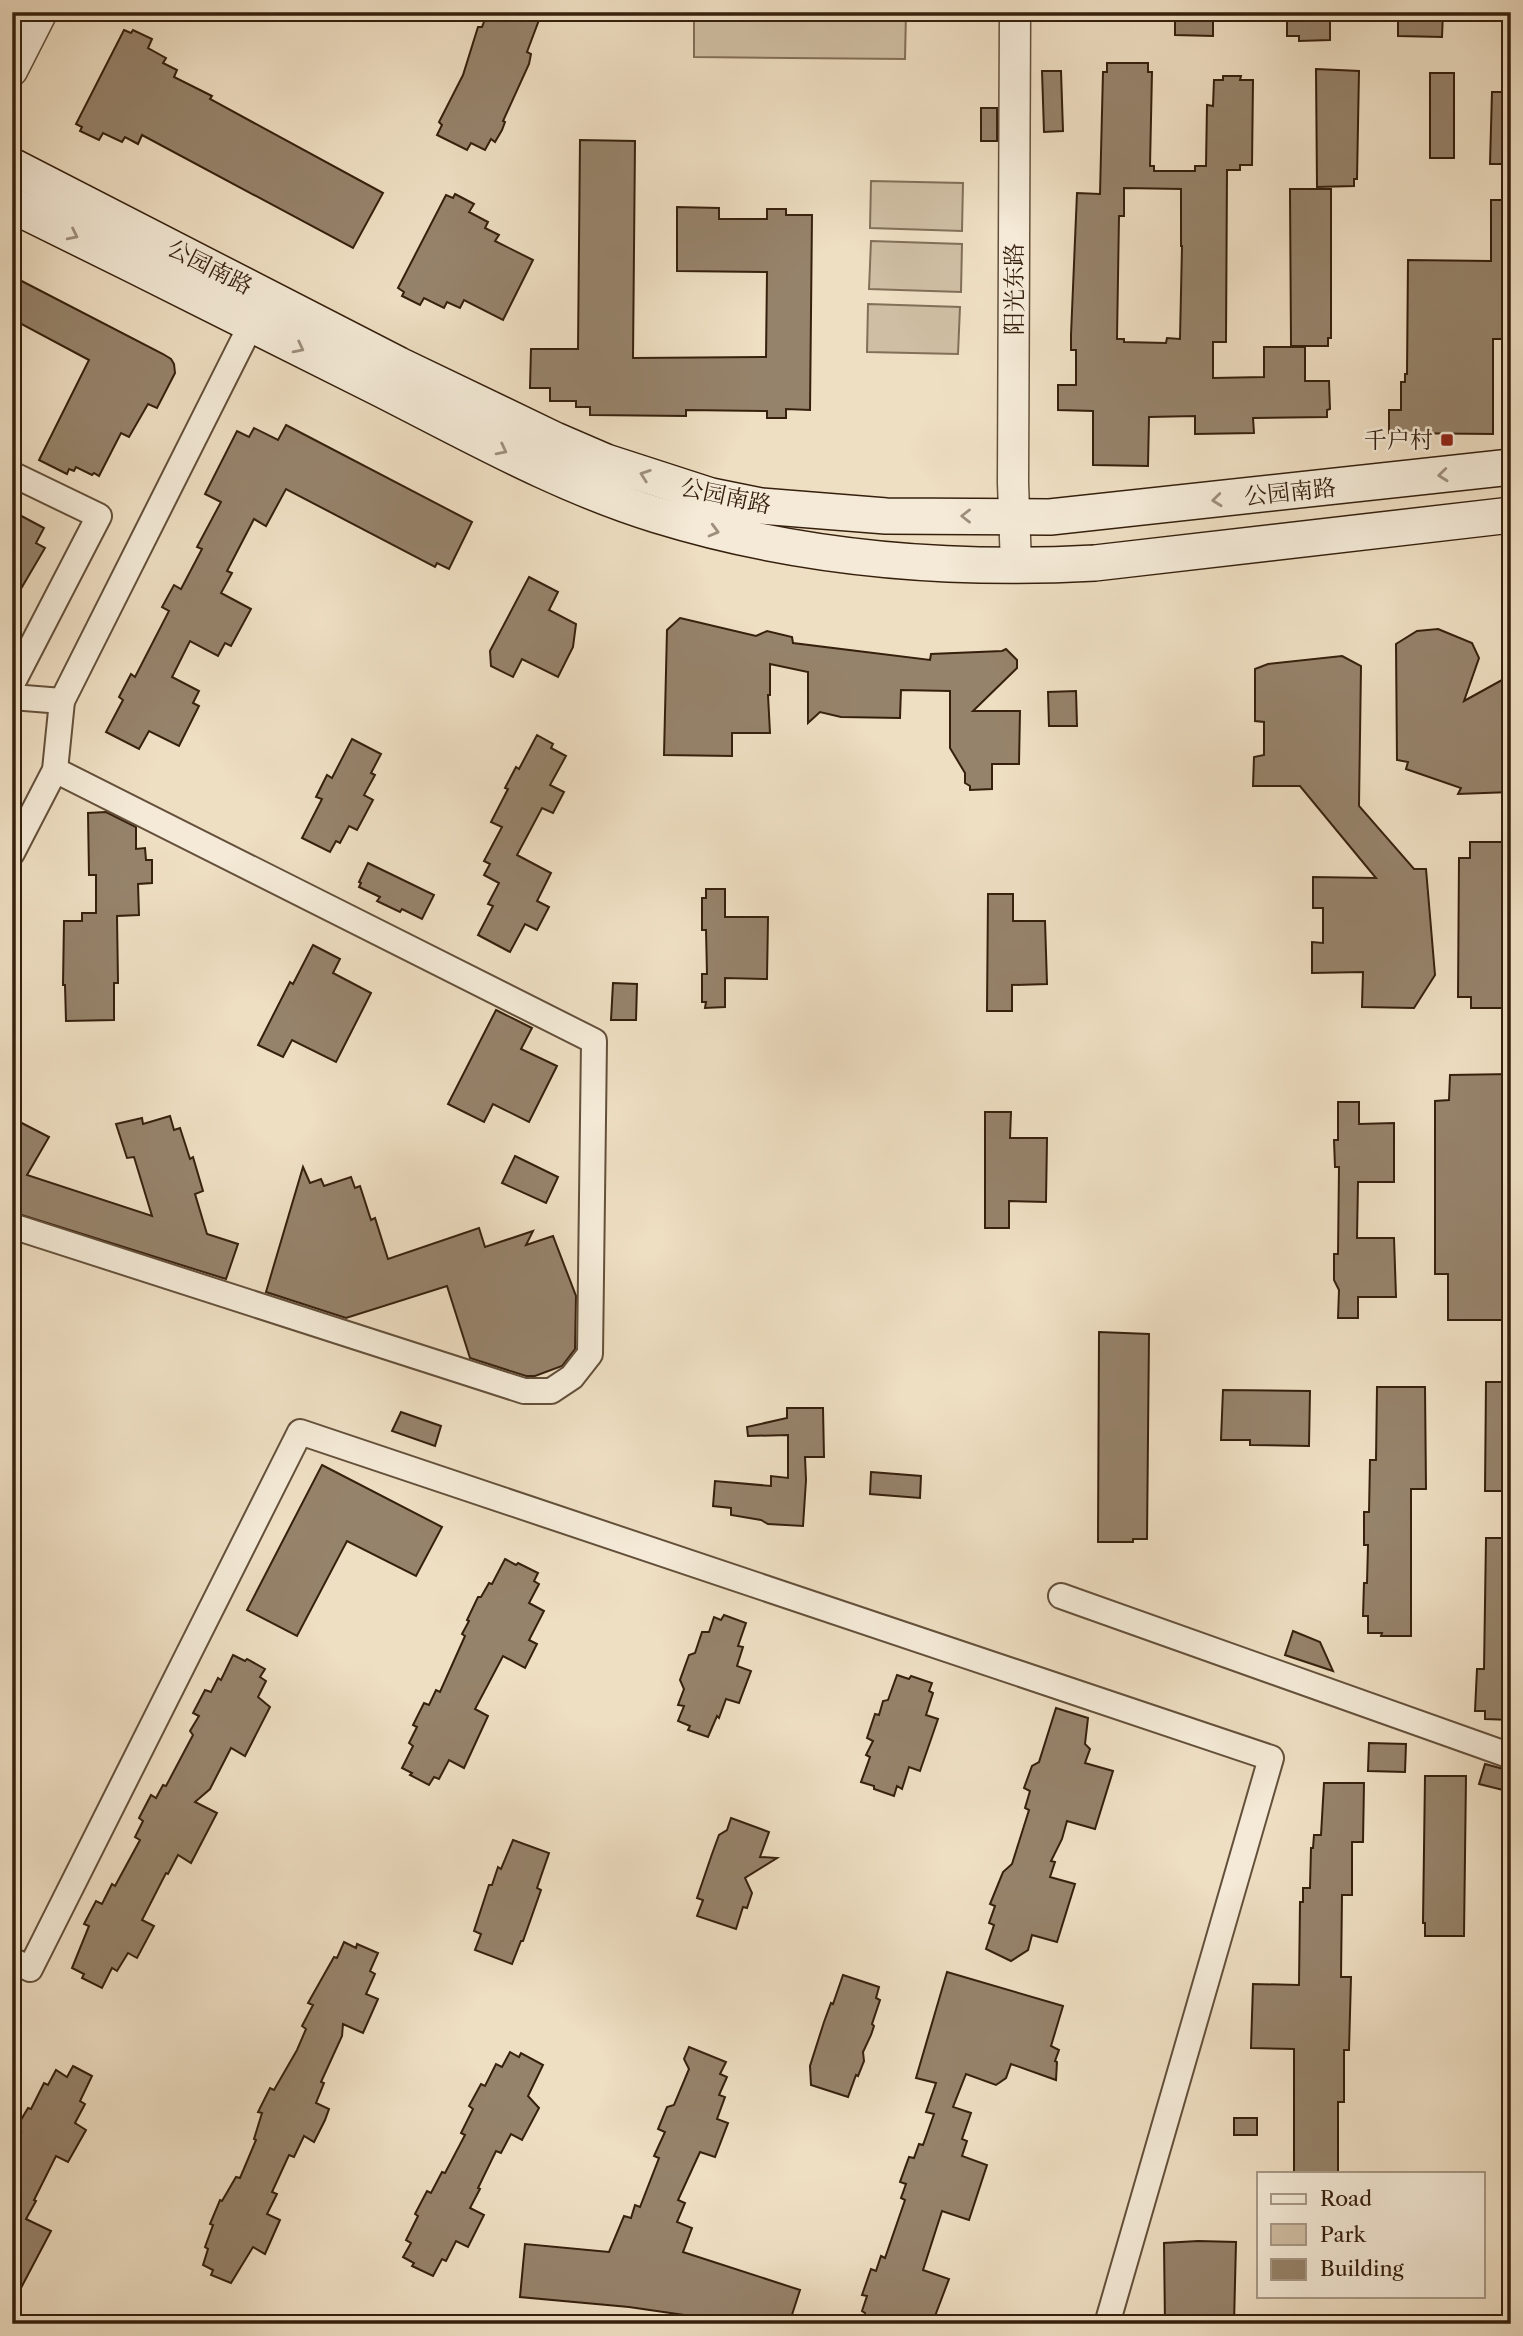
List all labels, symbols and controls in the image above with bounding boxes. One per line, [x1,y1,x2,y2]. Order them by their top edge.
one-way arrow [66,227,78,241]
street label: 公园南路 [163,234,257,300]
street label: 阳光东路 [1000,243,1028,335]
one-way arrow [292,339,304,353]
place label: 千户村 [1364,426,1433,454]
marker: 千户村 [1439,432,1455,448]
one-way arrow [495,442,507,456]
one-way arrow [1437,468,1449,483]
one-way arrow [639,469,651,483]
street label: 公园南路 [678,473,774,519]
street label: 公园南路 [1243,473,1337,511]
one-way arrow [1211,492,1222,507]
one-way arrow [960,508,971,524]
one-way arrow [708,522,720,537]
legend [1257,2172,1484,2298]
text: Road [1320,2186,1372,2211]
text: Park [1320,2222,1366,2247]
text: Building [1320,2256,1405,2281]

